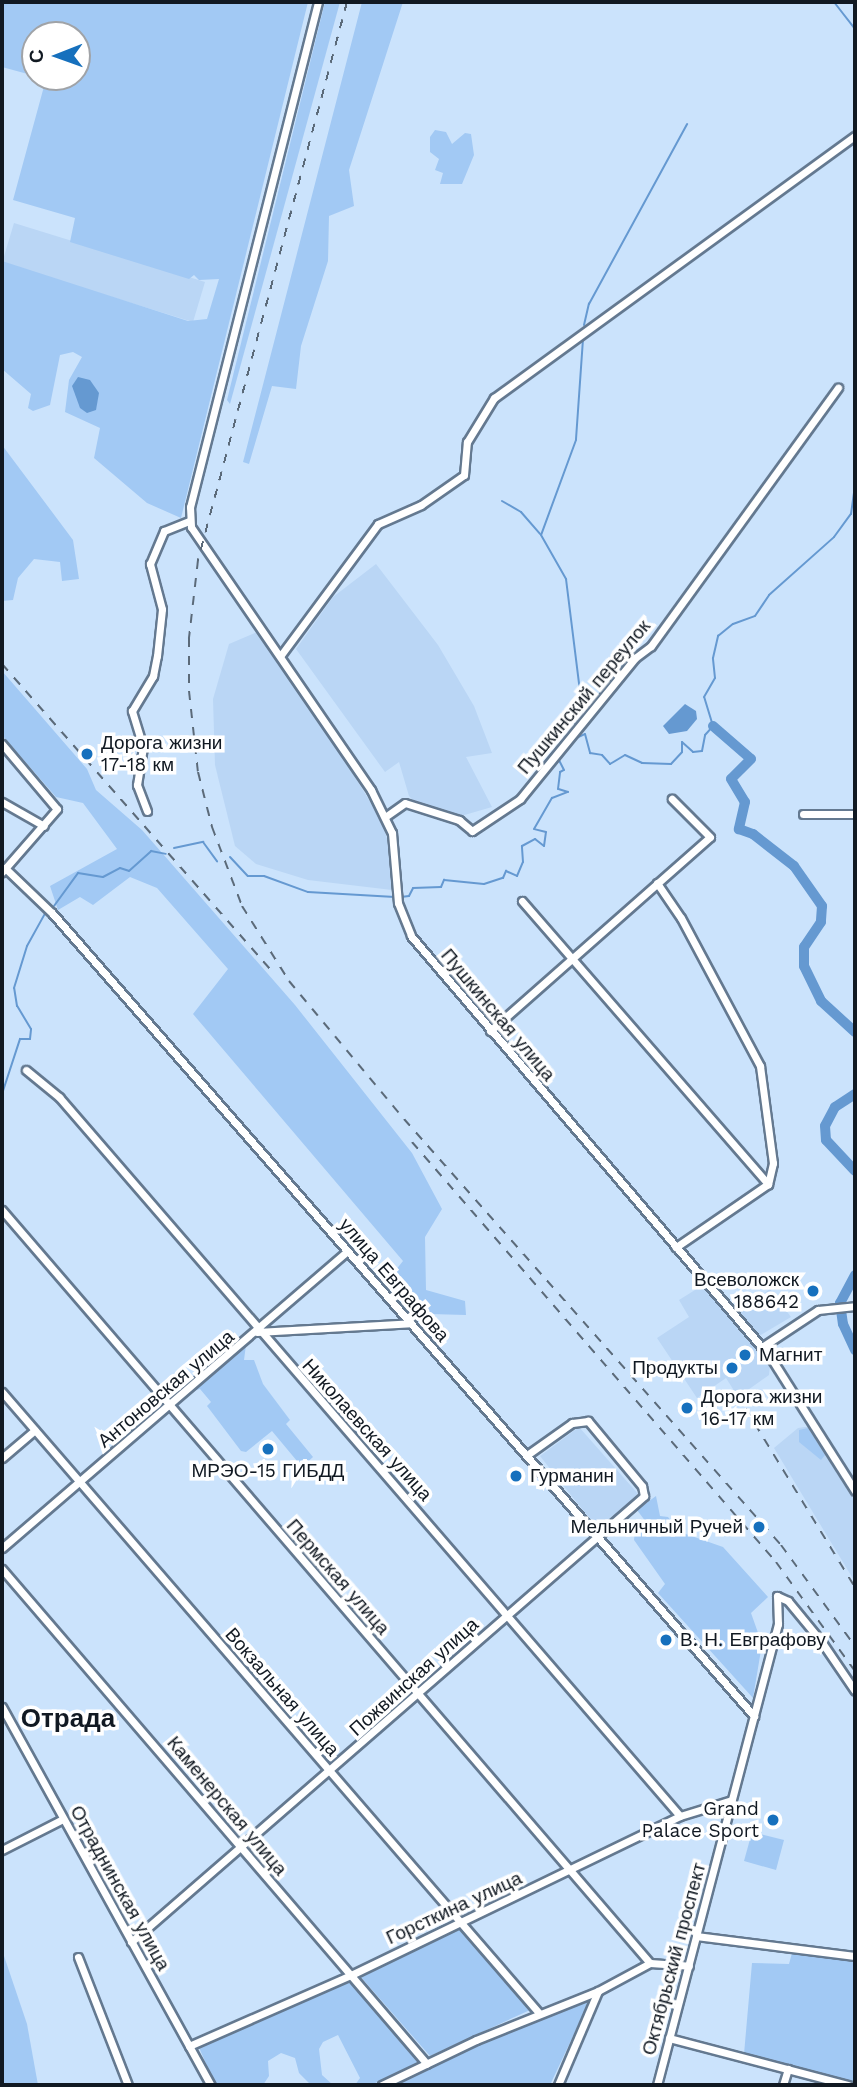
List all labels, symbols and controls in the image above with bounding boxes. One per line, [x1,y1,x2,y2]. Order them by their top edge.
north arrow [21,21,91,91]
text: С [25,49,48,63]
street label: Пушкинский переулок [513,615,655,779]
place label: Дорога жизни 17-18 км [101,732,222,776]
marker: Дорога жизни 17-18 км [79,746,95,762]
street label: Пушкинская улица [436,944,560,1086]
street label: улица Евграфова [334,1214,454,1346]
place label: Всеволожск 188642 [694,1269,799,1313]
marker: Всеволожск 188642 [805,1283,821,1299]
street label: Антоновская улица [93,1325,239,1453]
place label: Магнит [759,1344,822,1366]
marker: Магнит [737,1347,753,1363]
street label: Николаевская улица [297,1354,437,1506]
place label: Продукты [632,1357,718,1379]
marker: Продукты [724,1360,740,1376]
place label: Дорога жизни 16-17 км [701,1386,822,1430]
marker: Дорога жизни 16-17 км [679,1400,695,1416]
marker: МРЭО-15 ГИБДД [260,1441,276,1457]
place label: МРЭО-15 ГИБДД [192,1460,344,1482]
place label: Гурманин [530,1465,614,1487]
marker: Гурманин [508,1468,524,1484]
street label: Пермская улица [282,1515,394,1639]
place label: Мельничный Ручей [571,1516,743,1538]
marker: Мельничный Ручей [749,1517,769,1537]
street label: Пожвинская улица [345,1613,483,1741]
street label: Вокзальная улица [220,1623,344,1761]
place label: В. Н. Евграфову [680,1629,826,1651]
marker: В. Н. Евграфову [658,1632,674,1648]
district label: Отрада [21,1703,115,1735]
street label: Каменерская улица [162,1732,292,1880]
place label: Grand Palace Sport [641,1798,759,1842]
street label: Отраднинская улица [65,1802,175,1974]
marker: Grand Palace Sport [765,1812,781,1828]
street label: Октябрьский проспект [637,1860,711,2058]
street label: Горсткина улица [383,1867,525,1949]

